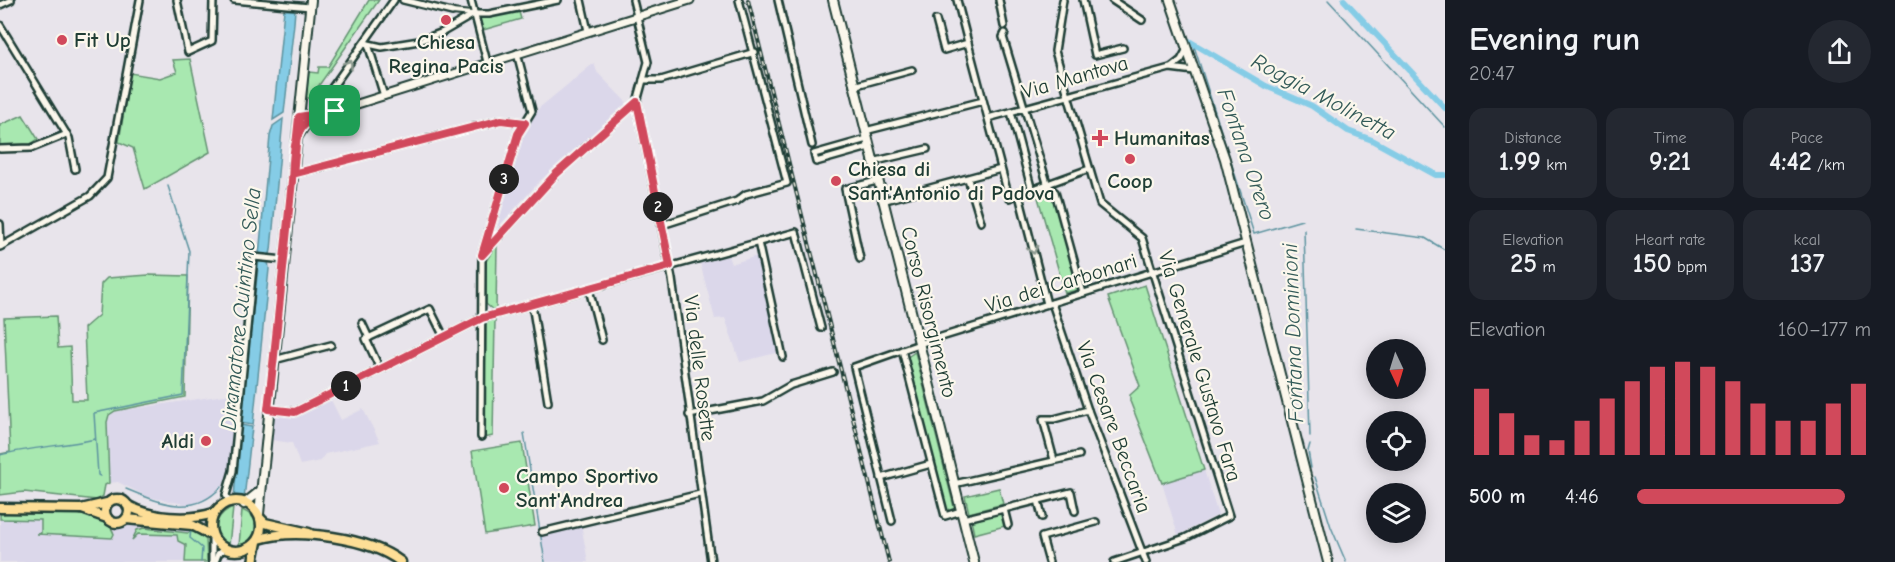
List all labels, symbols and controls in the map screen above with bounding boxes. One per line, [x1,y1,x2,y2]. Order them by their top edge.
marker: Chiesa Regina Pacis [439,13,453,27]
text: Evening run [1469,20,1640,58]
button: share [1808,20,1871,83]
place label: Fit Up [74,28,131,52]
place label: Chiesa Regina Pacis [389,30,504,78]
marker: Fit Up [55,33,69,47]
water label: Roggia Molinetta [1247,48,1400,146]
street label: Via Mantova [1019,50,1131,104]
one-way arrow [342,59,353,70]
text: 20:47 [1469,62,1514,85]
pin [309,85,360,136]
water label: Fontana Orero [1211,85,1281,224]
icon: arrive [318,94,351,127]
place label: Humanitas [1114,126,1210,150]
marker: Humanitas [1091,129,1109,147]
text: Distance [1504,129,1562,147]
text: Time [1653,129,1687,147]
text: Pace [1791,129,1823,147]
text: 1.99 [1499,147,1541,177]
text: 9:21 [1649,147,1691,177]
text: 4:42 [1769,147,1812,177]
marker: Coop [1123,152,1137,166]
text: km [1541,156,1567,174]
text: /km [1812,156,1845,174]
place label: Chiesa di Sant'Antonio di Padova [848,157,1055,205]
pin: 3 [489,164,519,194]
place label: Coop [1107,169,1153,193]
text: 3 [500,170,508,188]
marker: Chiesa di Sant'Antonio di Padova [829,174,843,188]
water label: Diramatore Quintino Sella [215,187,267,432]
pin: 2 [643,192,673,222]
text: 2 [654,198,662,216]
street label: Corso Risorgimento [896,224,962,400]
text: Elevation [1502,231,1564,249]
text: Heart rate [1635,231,1705,249]
text: kcal [1794,231,1820,249]
water label: Fontana Dominioni [1277,242,1309,423]
one-way arrow [1025,245,1038,255]
street label: Via Generale Gustavo Fara [1153,248,1247,484]
street label: Via dei Carbonari [982,249,1140,317]
text: 25 [1510,249,1537,279]
text: 150 [1633,249,1672,279]
text: 137 [1790,249,1824,279]
text: m [1537,258,1556,276]
text: bpm [1672,258,1707,276]
street label: Via delle Rosette [679,294,721,442]
text: Elevation [1469,318,1546,341]
text: 160–177 m [1778,318,1871,341]
street label: Via Cesare Beccaria [1072,338,1156,516]
north arrow [1366,339,1426,399]
map controls [1366,339,1426,543]
pin: 1 [331,371,361,401]
text: 1 [343,377,349,395]
button: locate [1366,411,1426,471]
place label: Aldi [161,429,194,453]
marker: Aldi [199,434,213,448]
place label: Campo Sportivo Sant'Andrea [516,464,659,512]
marker: Campo Sportivo Sant'Andrea [497,481,511,495]
button: layers [1366,483,1426,543]
text: 500 m [1469,485,1526,508]
text: 4:46 [1565,485,1599,508]

